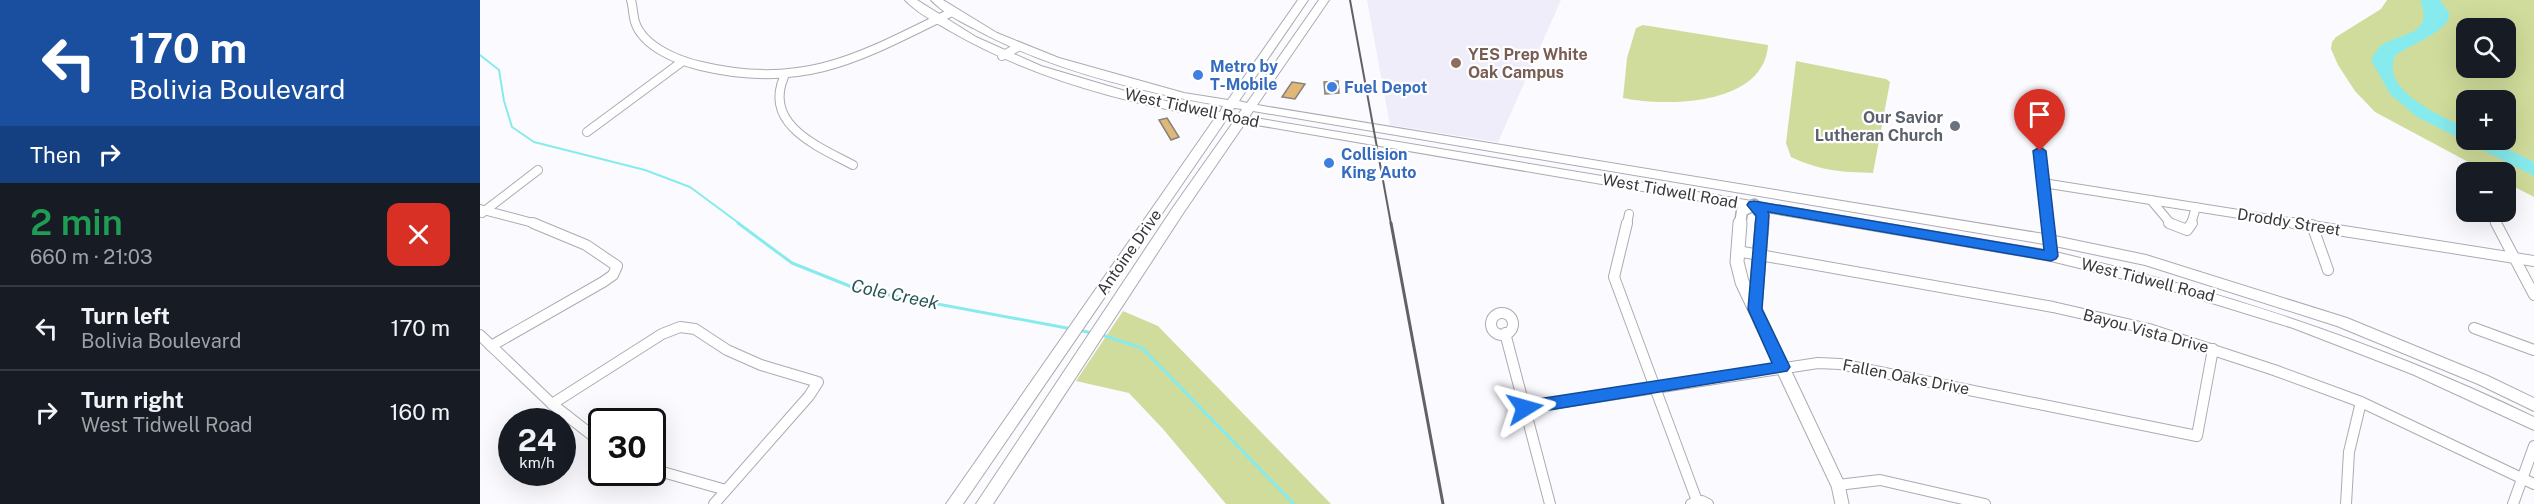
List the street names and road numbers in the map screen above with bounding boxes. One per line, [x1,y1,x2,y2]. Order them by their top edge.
street label: West Tidwell Road [1123,84,1261,132]
street label: West Tidwell Road [1601,170,1739,212]
street label: Droddy Street [2236,204,2342,240]
street label: Antoine Drive [1093,206,1165,298]
street label: West Tidwell Road [2079,254,2217,306]
street label: Bayou Vista Drive [2081,305,2211,357]
street label: Fallen Oaks Drive [1841,355,1971,399]

